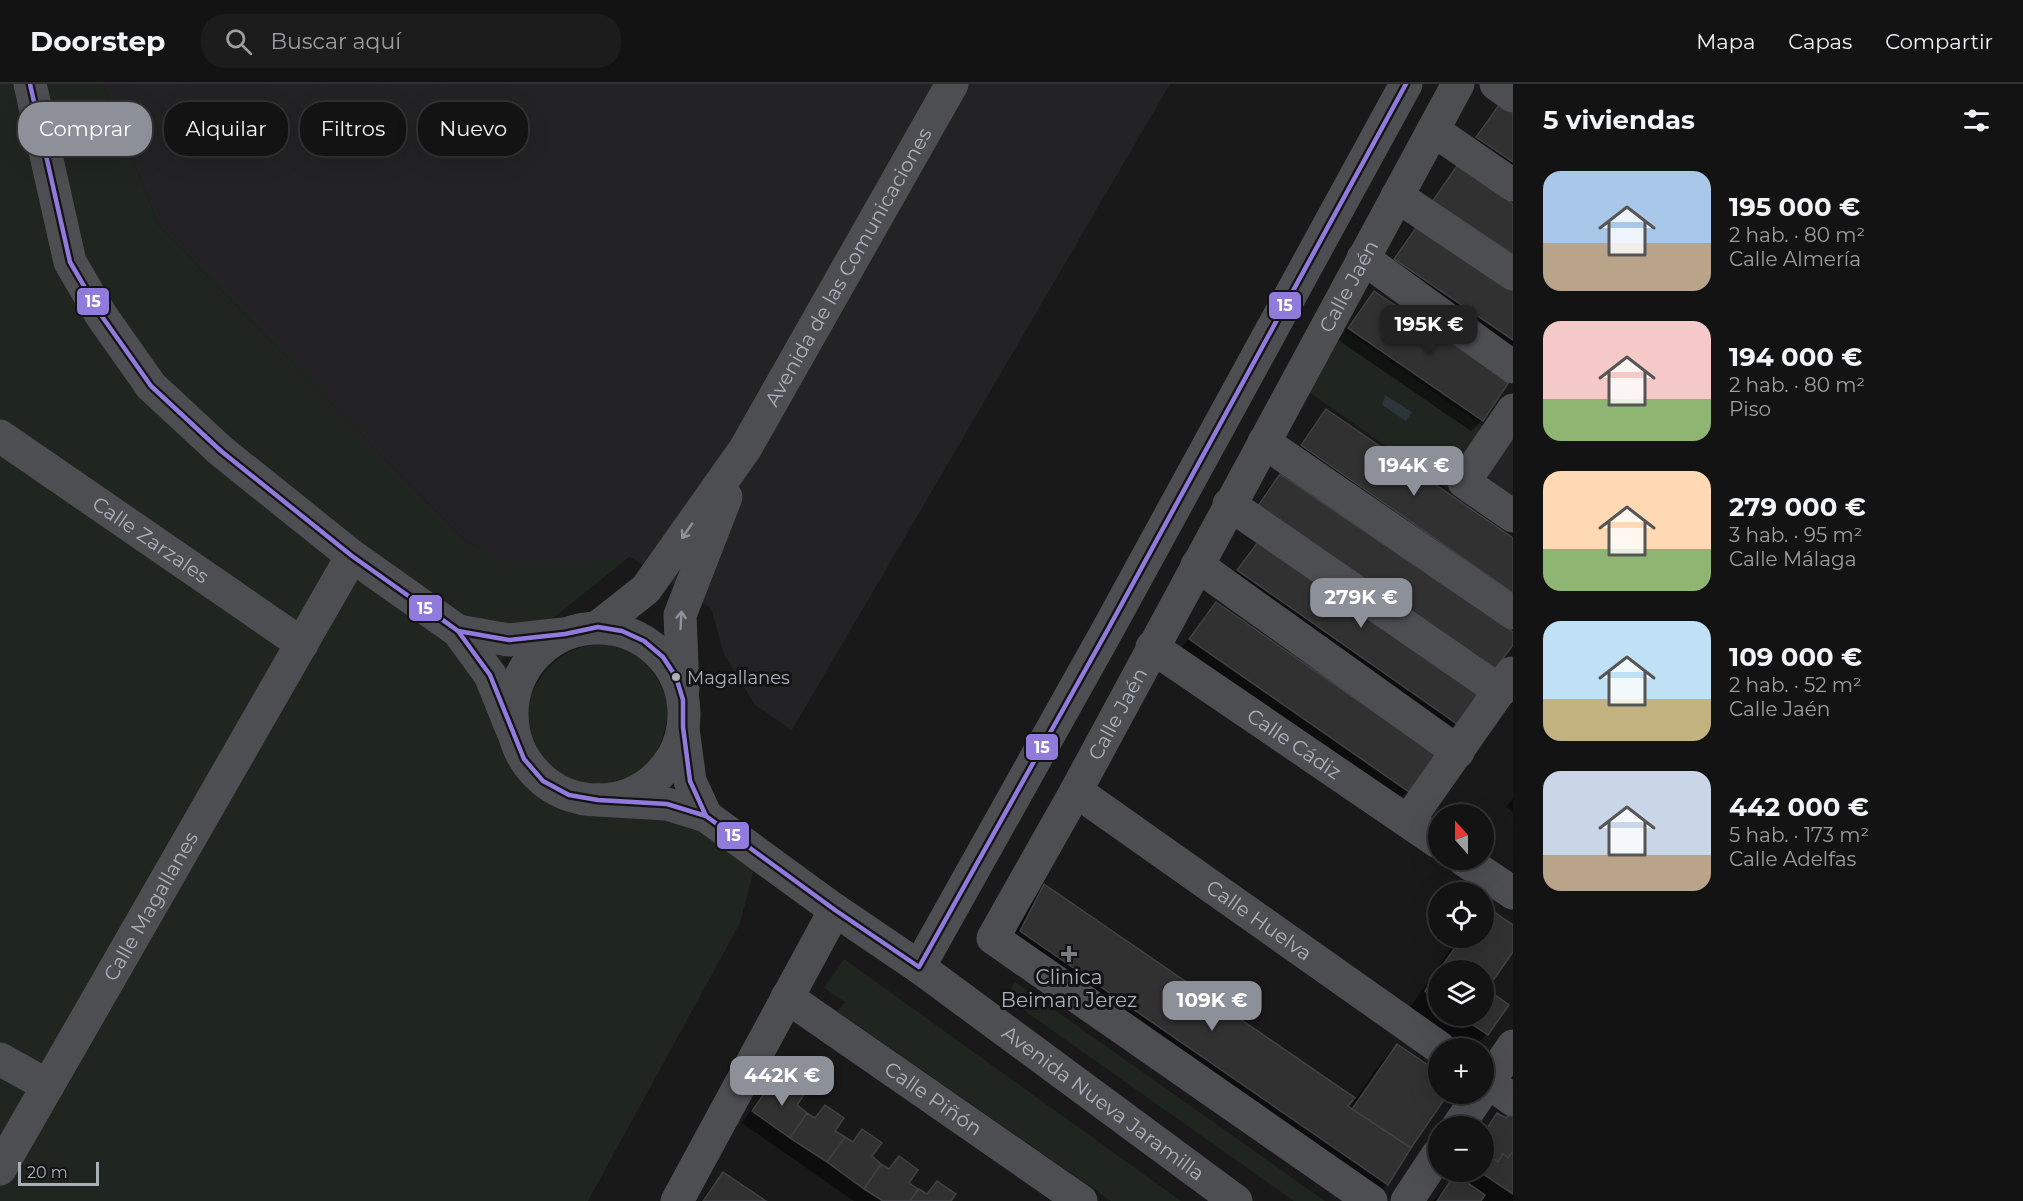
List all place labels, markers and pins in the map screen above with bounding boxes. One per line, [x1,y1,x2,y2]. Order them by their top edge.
pin: 195K € [1380,305,1478,356]
pin: 194K € [1365,446,1463,497]
pin: 279K € [1312,578,1410,629]
place label: Magallanes [687,667,790,689]
marker: Magallanes [670,671,682,683]
marker: Clinica Beiman Jerez [1060,945,1078,963]
place label: Clinica Beiman Jerez [1001,965,1137,1012]
pin: 109K € [1163,981,1261,1032]
pin: 442K € [733,1056,831,1107]

